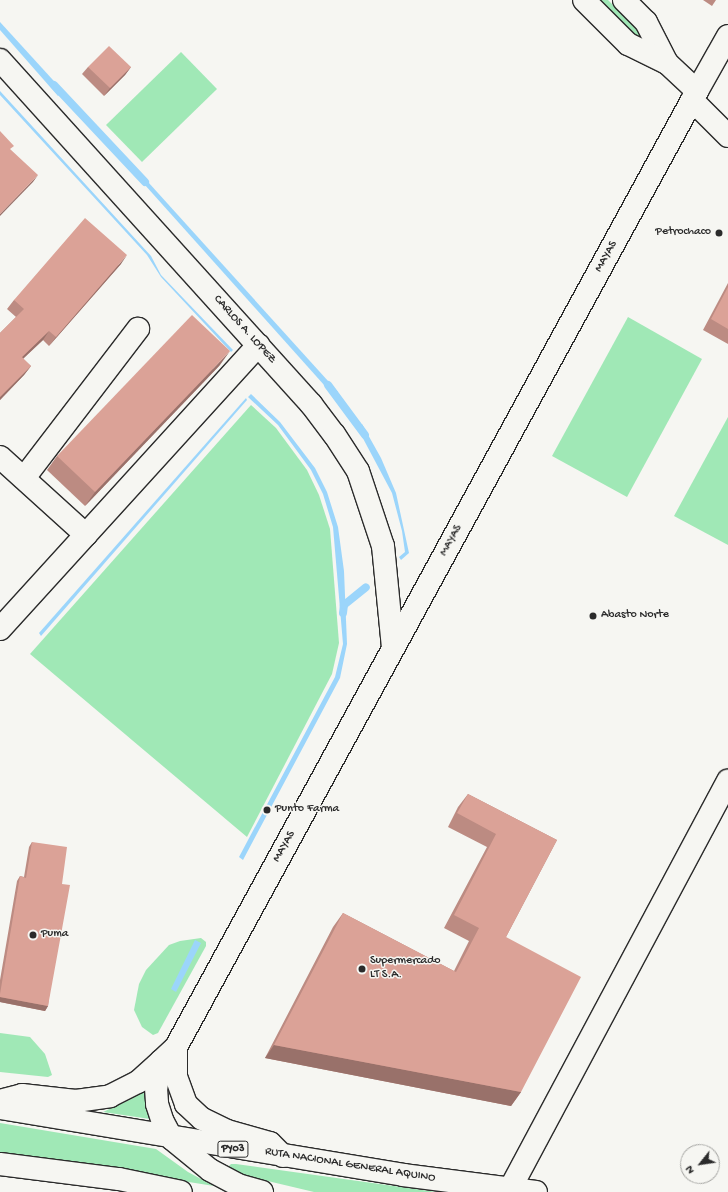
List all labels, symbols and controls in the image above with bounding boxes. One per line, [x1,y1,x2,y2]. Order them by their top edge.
place label: Petrochaco [655,226,711,240]
marker: Petrochaco [714,228,724,238]
street label: MAYAS [593,239,621,275]
street label: CARLOS A. LOPEZ [210,293,278,367]
street label: MAYAS [438,523,466,559]
place label: Abasto Norte [601,609,669,623]
marker: Abasto Norte [588,611,598,621]
place label: Punto Farma [275,803,339,817]
marker: Punto Farma [262,805,272,815]
street label: MAYAS [271,829,299,865]
place label: Puma [41,928,68,942]
marker: Puma [28,930,38,940]
place label: Supermercado LT S.A. [370,955,441,983]
marker: Supermercado LT S.A. [357,964,367,974]
road number: PY03 [217,1140,249,1158]
north arrow [680,1144,720,1184]
street label: RUTA NACIONAL GENERAL AQUINO [264,1145,436,1187]
text: N [683,1163,697,1176]

